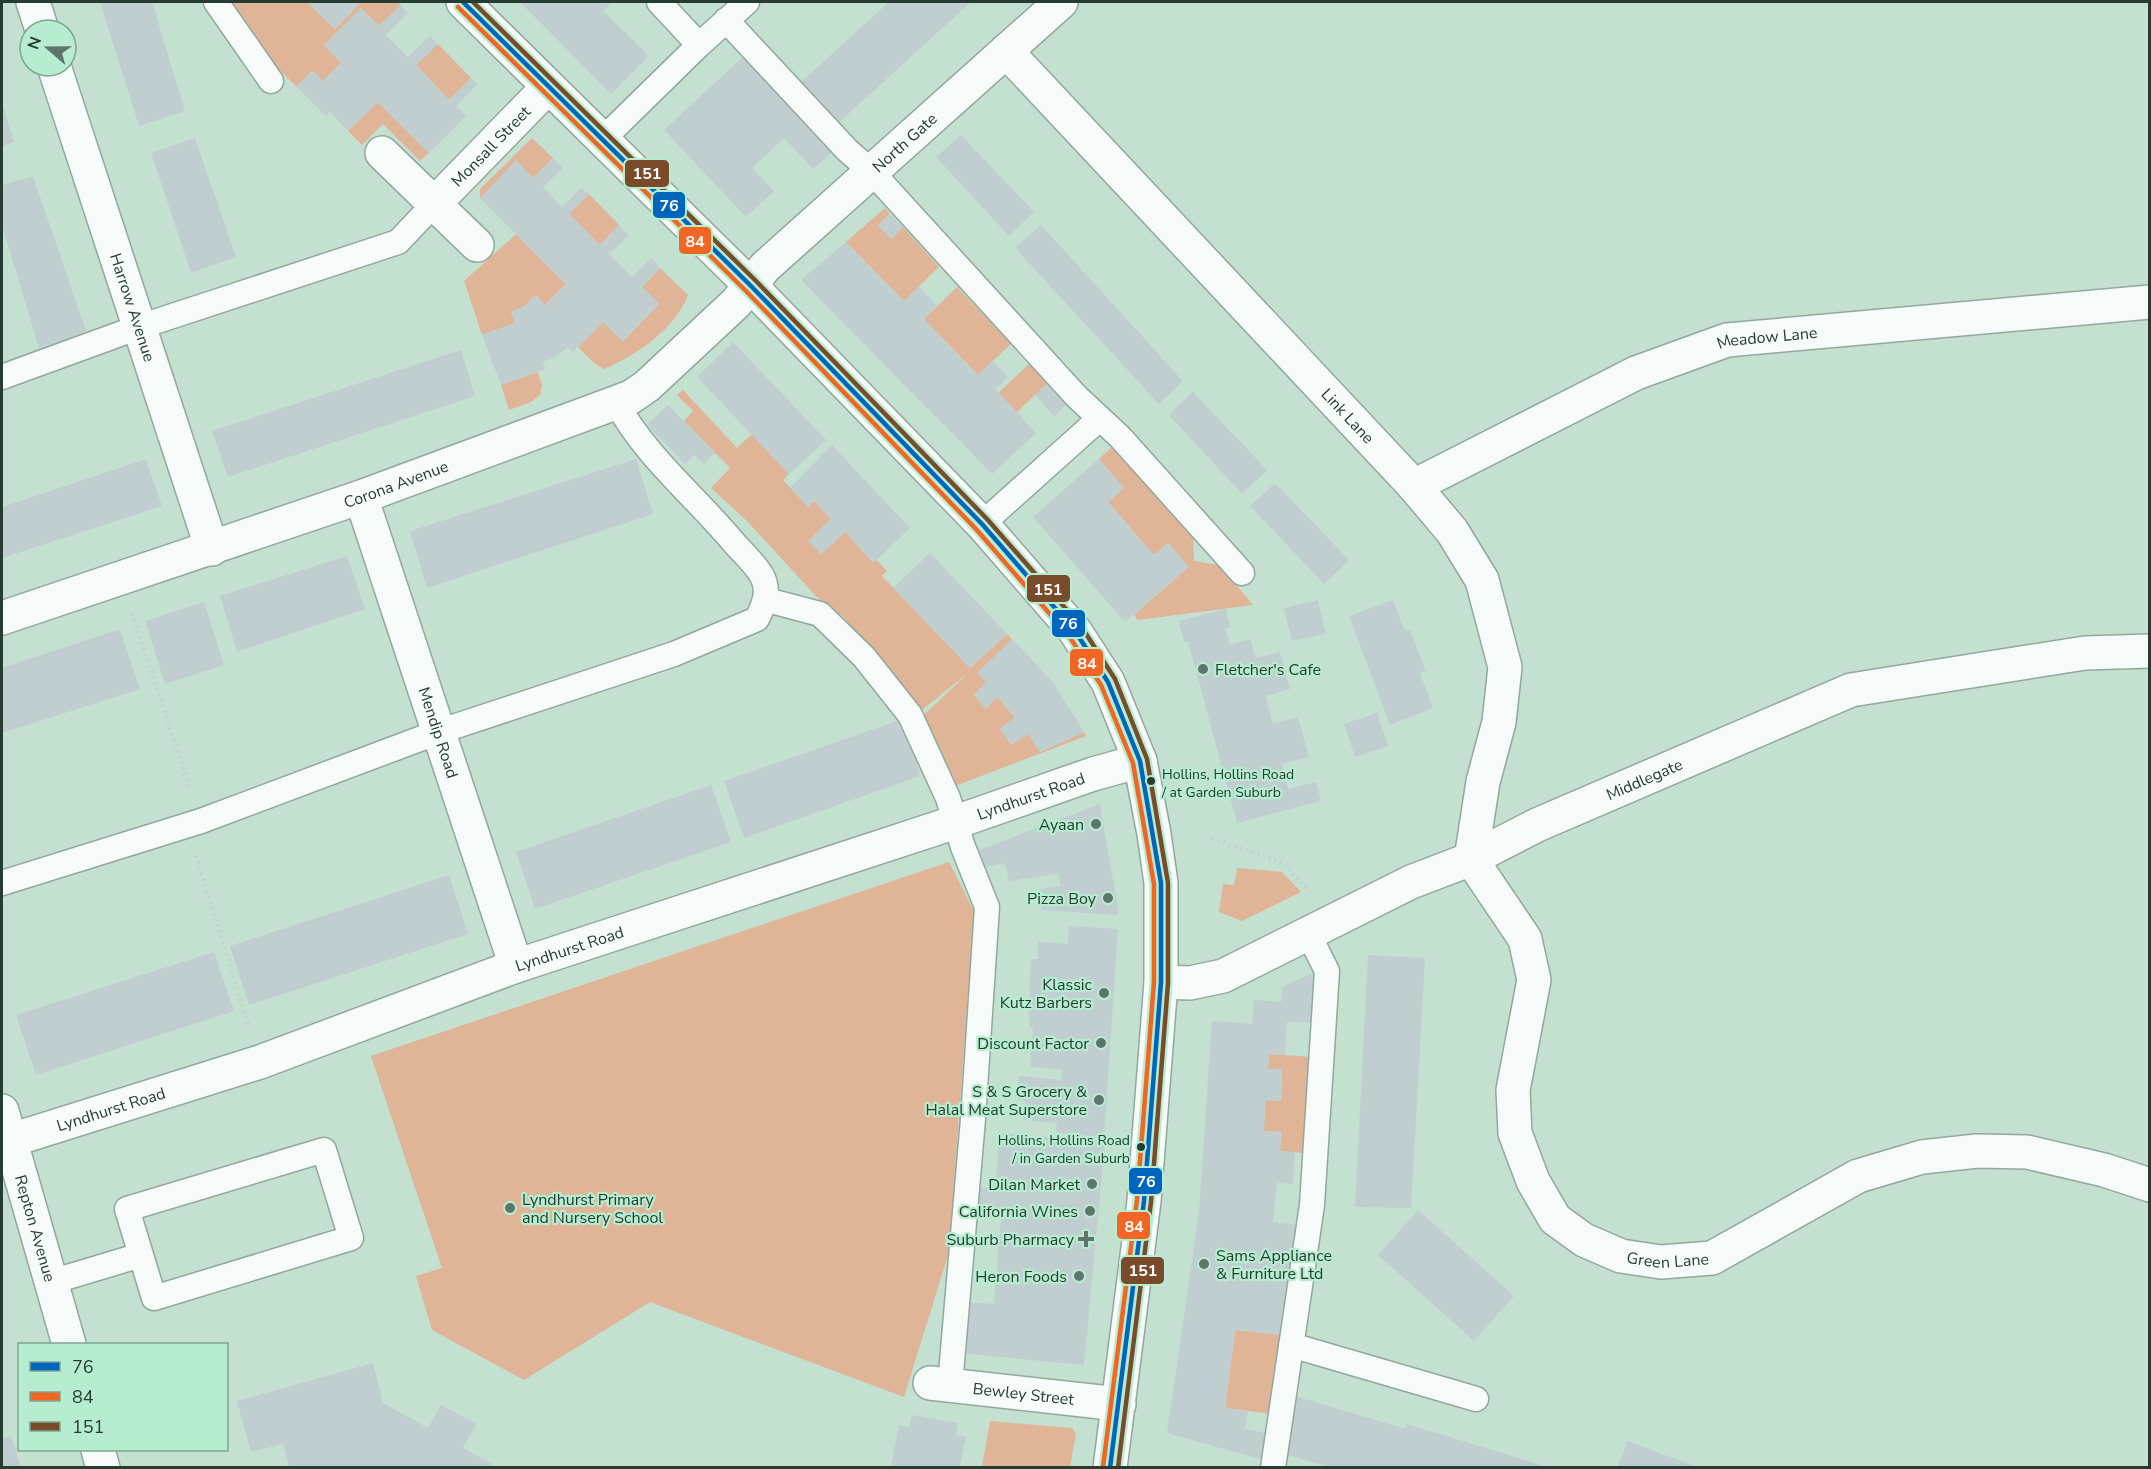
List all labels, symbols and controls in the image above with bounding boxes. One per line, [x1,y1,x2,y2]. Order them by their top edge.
north arrow [18,18,78,78]
text: N [22,34,47,53]
street label: Monsall Street [447,101,536,192]
street label: North Gate [868,108,942,178]
line badge: 151 [624,159,670,188]
text: 151 [633,163,661,185]
line badge: 76 [652,191,686,219]
text: 76 [659,195,679,217]
line badge: 84 [678,226,712,255]
text: 84 [685,231,705,253]
street label: Harrow Avenue [104,251,160,365]
street label: Meadow Lane [1714,322,1818,355]
street label: Link Lane [1316,384,1379,449]
street label: Corona Avenue [341,456,452,514]
line badge: 151 [1026,574,1071,603]
text: 151 [1034,579,1062,601]
line badge: 76 [1051,609,1086,638]
text: 76 [1058,613,1078,635]
line badge: 84 [1069,648,1104,677]
text: 84 [1077,653,1097,675]
place label: Fletcher's Cafe [1215,659,1321,681]
marker: Fletcher's Cafe [1196,662,1210,676]
street label: Mendip Road [413,684,463,781]
street label: Middlegate [1603,754,1686,806]
place label: Hollins, Hollins Road / at Garden Suburb [1161,765,1294,802]
street label: Lyndhurst Road [974,768,1088,826]
marker: Hollins, Hollins Road / at Garden Suburb [1145,775,1157,787]
place label: Ayaan [1039,814,1084,836]
marker: Ayaan [1089,817,1103,831]
place label: Pizza Boy [1027,888,1097,910]
marker: Pizza Boy [1101,891,1115,905]
street label: Lyndhurst Road [513,921,627,978]
place label: Klassic Kutz Barbers [1000,974,1093,1014]
marker: Klassic Kutz Barbers [1097,986,1111,1000]
place label: Discount Factor [977,1033,1089,1055]
marker: Discount Factor [1094,1036,1108,1050]
place label: S & S Grocery & Halal Meat Superstore [925,1081,1087,1121]
street label: Lyndhurst Road [54,1082,168,1137]
marker: S & S Grocery & Halal Meat Superstore [1092,1093,1106,1107]
place label: Hollins, Hollins Road / in Garden Suburb [998,1131,1130,1168]
marker: Hollins, Hollins Road / in Garden Suburb [1135,1141,1147,1153]
line badge: 76 [1128,1167,1163,1195]
text: 76 [1136,1171,1156,1193]
street label: Repton Avenue [9,1172,61,1285]
place label: Dilan Market [988,1174,1080,1196]
marker: Dilan Market [1085,1177,1099,1191]
place label: Lyndhurst Primary and Nursery School [522,1189,663,1229]
marker: Lyndhurst Primary and Nursery School [503,1201,517,1215]
place label: California Wines [959,1201,1078,1223]
marker: California Wines [1083,1204,1097,1218]
line badge: 84 [1116,1211,1151,1240]
text: 84 [1124,1216,1144,1238]
place label: Suburb Pharmacy [946,1229,1075,1251]
marker: Suburb Pharmacy [1079,1232,1093,1246]
place label: Sams Appliance & Furniture Ltd [1216,1245,1332,1285]
street label: Green Lane [1625,1247,1710,1274]
line badge: 151 [1120,1256,1165,1285]
marker: Sams Appliance & Furniture Ltd [1197,1257,1211,1271]
text: 151 [1129,1260,1157,1282]
place label: Heron Foods [975,1266,1067,1288]
marker: Heron Foods [1072,1269,1086,1283]
legend [18,1343,228,1451]
text: 76 [72,1355,94,1379]
street label: Bewley Street [971,1378,1076,1411]
text: 84 [72,1385,94,1409]
text: 151 [72,1415,104,1439]

